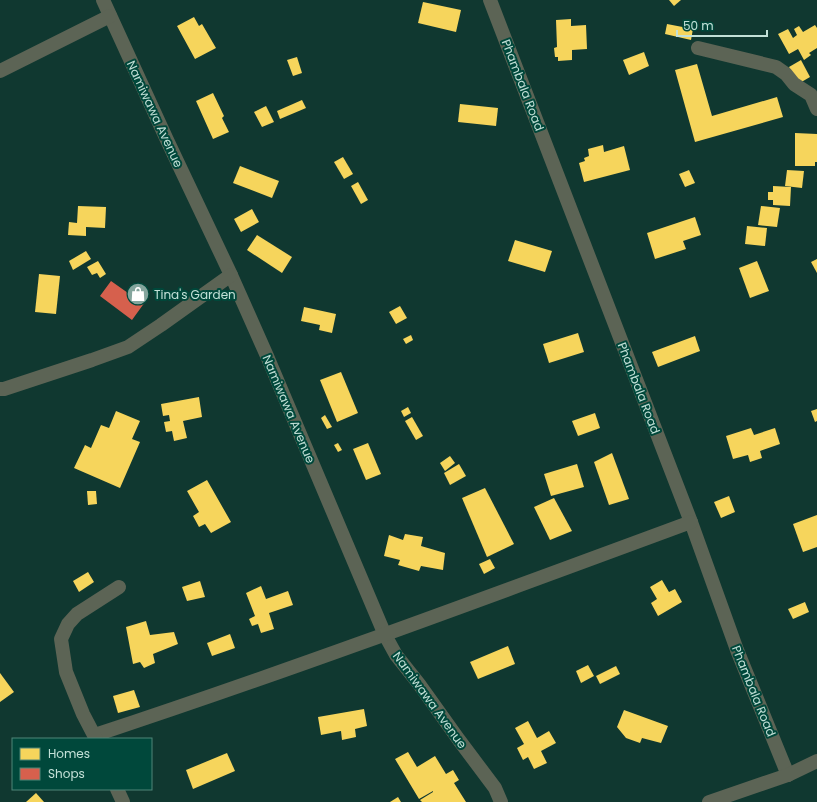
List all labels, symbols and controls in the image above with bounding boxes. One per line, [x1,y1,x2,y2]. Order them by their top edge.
scale bar [677,12,767,38]
text: 50 m [683,17,714,34]
street label: Phambala Road [498,37,548,133]
street label: Namiwawa Avenue [123,58,187,170]
shop icon: Tina's Garden [125,281,151,307]
place label: Tina's Garden [154,286,236,303]
street label: Phambala Road [614,340,664,436]
street label: Namiwawa Avenue [259,352,319,466]
street label: Phambala Road [728,643,780,739]
street label: Namiwawa Avenue [389,648,471,752]
legend [12,738,152,790]
text: Homes [48,745,90,762]
text: Shops [48,765,85,782]

